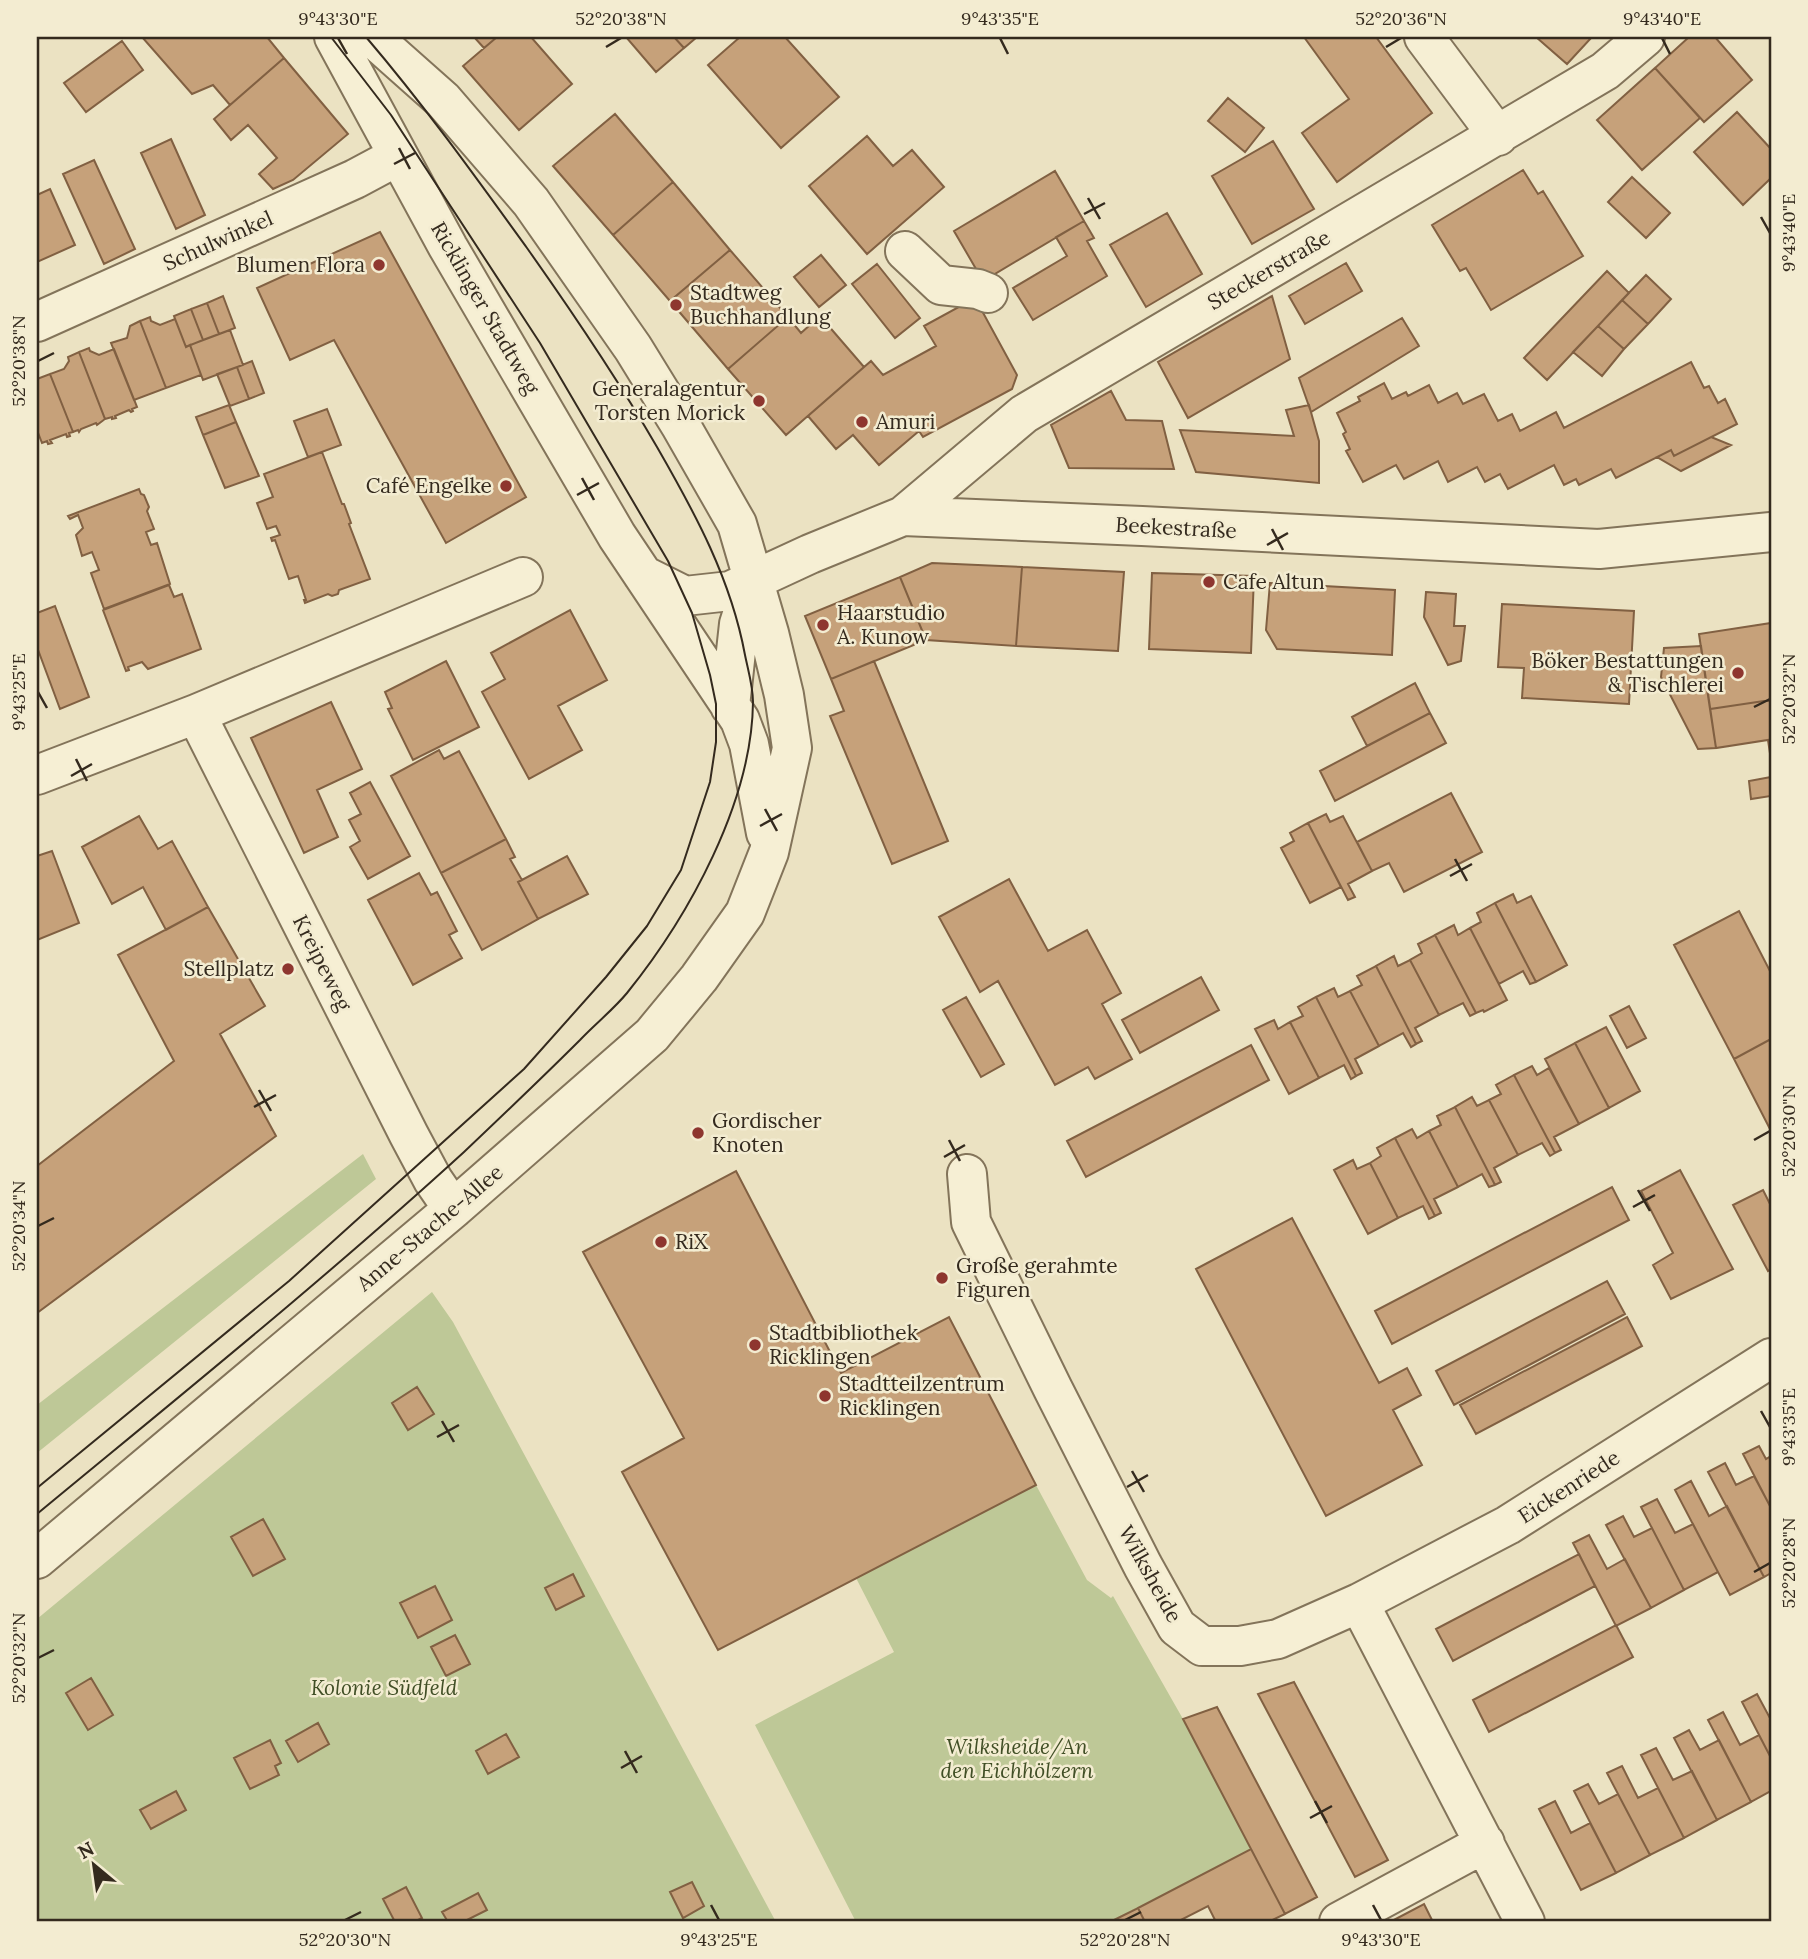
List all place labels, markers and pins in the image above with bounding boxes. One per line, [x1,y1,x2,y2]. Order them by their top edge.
place label: Blumen Flora [236,251,365,278]
marker: Blumen Flora [371,257,387,273]
place label: Stadtweg Buchhandlung [690,279,831,330]
marker: Stadtweg Buchhandlung [668,297,684,313]
place label: Generalagentur Torsten Morick [592,375,746,426]
marker: Generalagentur Torsten Morick [751,393,767,409]
place label: Amuri [875,408,936,435]
marker: Amuri [854,414,870,430]
place label: Café Engelke [366,472,492,499]
marker: Café Engelke [498,478,514,494]
place label: Cafe Altun [1223,568,1325,595]
marker: Cafe Altun [1201,574,1217,590]
place label: Haarstudio A. Kunow [836,599,945,650]
marker: Haarstudio A. Kunow [815,617,831,633]
place label: Böker Bestattungen & Tischlerei [1531,647,1724,698]
marker: Böker Bestattungen & Tischlerei [1730,665,1746,681]
place label: Stellplatz [183,955,274,982]
marker: Stellplatz [280,961,296,977]
place label: Gordischer Knoten [712,1107,822,1158]
marker: Gordischer Knoten [690,1125,706,1141]
place label: RiX [675,1228,708,1255]
marker: RiX [653,1234,669,1250]
place label: Große gerahmte Figuren [956,1252,1118,1303]
marker: Große gerahmte Figuren [934,1270,950,1286]
place label: Stadtbibliothek Ricklingen [769,1319,919,1370]
marker: Stadtbibliothek Ricklingen [747,1337,763,1353]
place label: Stadtteilzentrum Ricklingen [839,1370,1005,1421]
marker: Stadtteilzentrum Ricklingen [817,1388,833,1404]

